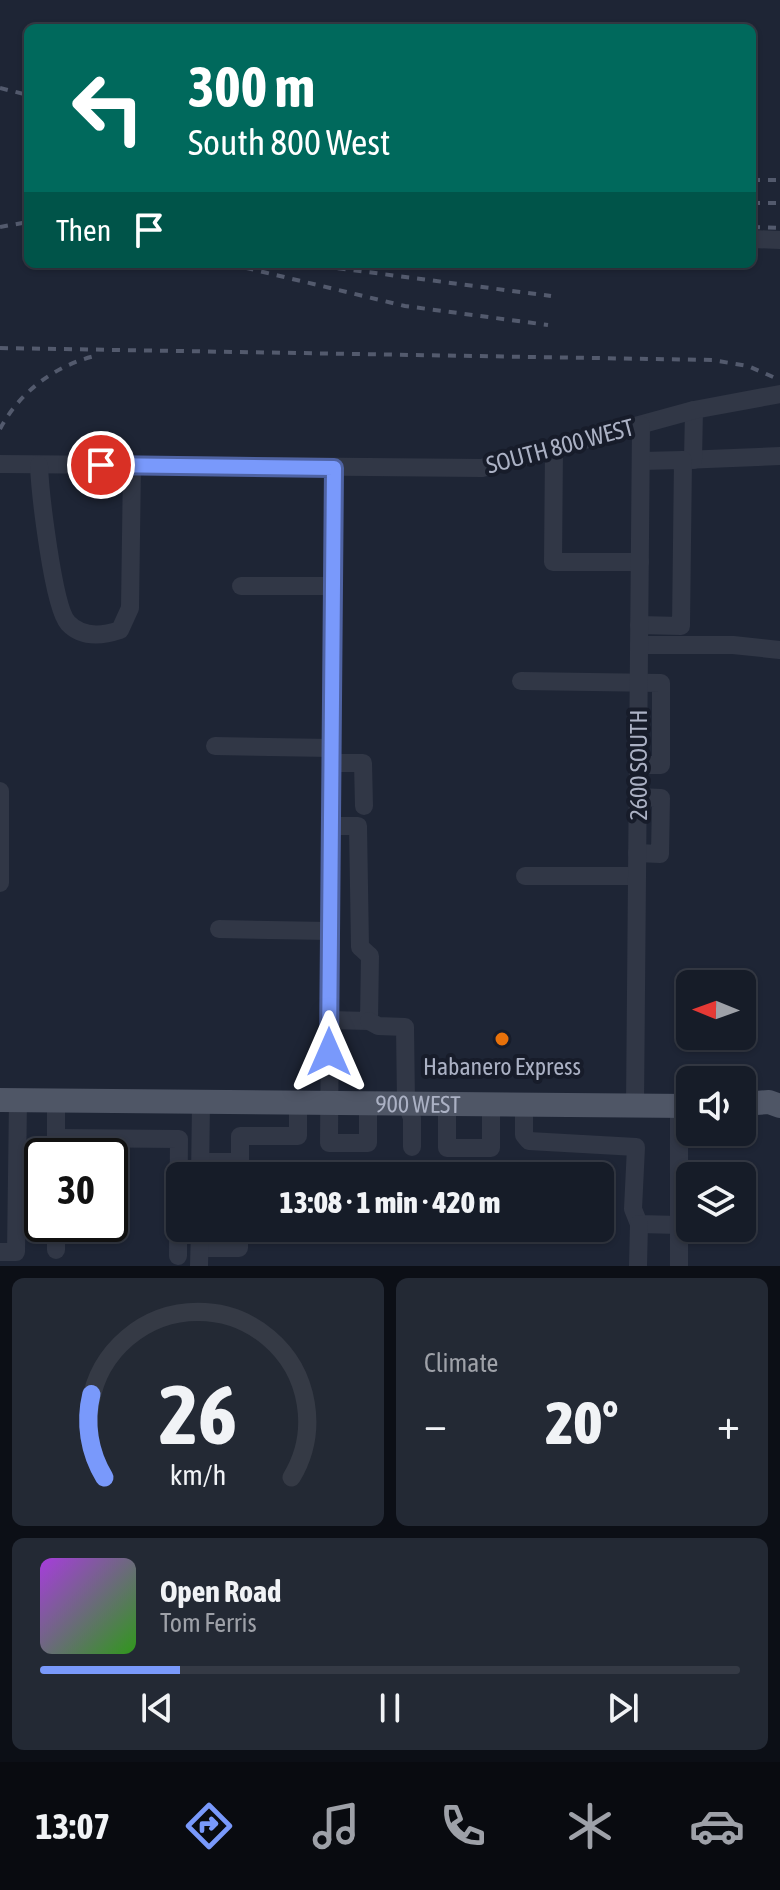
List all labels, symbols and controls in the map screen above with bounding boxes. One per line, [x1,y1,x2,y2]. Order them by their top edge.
text: 300 m [188,55,315,119]
icon: left [56,56,160,160]
text: South 800 West [188,121,390,163]
icon: arrive [127,208,171,252]
text: Then [56,213,111,247]
street label: SOUTH 800 WEST [483,413,637,479]
pin [67,431,135,499]
icon: arrive [79,443,123,487]
street label: 2600 SOUTH [625,709,652,821]
north arrow [676,970,756,1050]
map controls [676,970,756,1242]
position arrow [287,1010,371,1094]
marker: Habanero Express [493,1030,511,1048]
place label: Habanero Express [423,1053,581,1080]
button: sound [676,1066,756,1146]
street label: 900 WEST [375,1090,461,1118]
speed limit sign: 30 [24,1138,128,1242]
button: layers [676,1162,756,1242]
text: 13:08 · 1 min · 420 m [280,1185,500,1219]
text: Climate [424,1348,498,1378]
text: 26 [159,1366,237,1462]
text: 20° [546,1388,618,1457]
text: − [424,1398,447,1448]
text: + [717,1398,740,1448]
text: km/h [170,1458,226,1491]
text: Open Road [160,1574,281,1608]
text: Tom Ferris [160,1608,257,1638]
icon: previous [135,1686,179,1730]
icon: pause [368,1686,412,1730]
icon: next [601,1686,645,1730]
icon: directions [181,1798,237,1854]
icon: music [308,1798,364,1854]
icon: phone [435,1798,491,1854]
icon: climate [562,1798,618,1854]
icon: car [689,1798,745,1854]
text: 13:07 [35,1805,110,1847]

